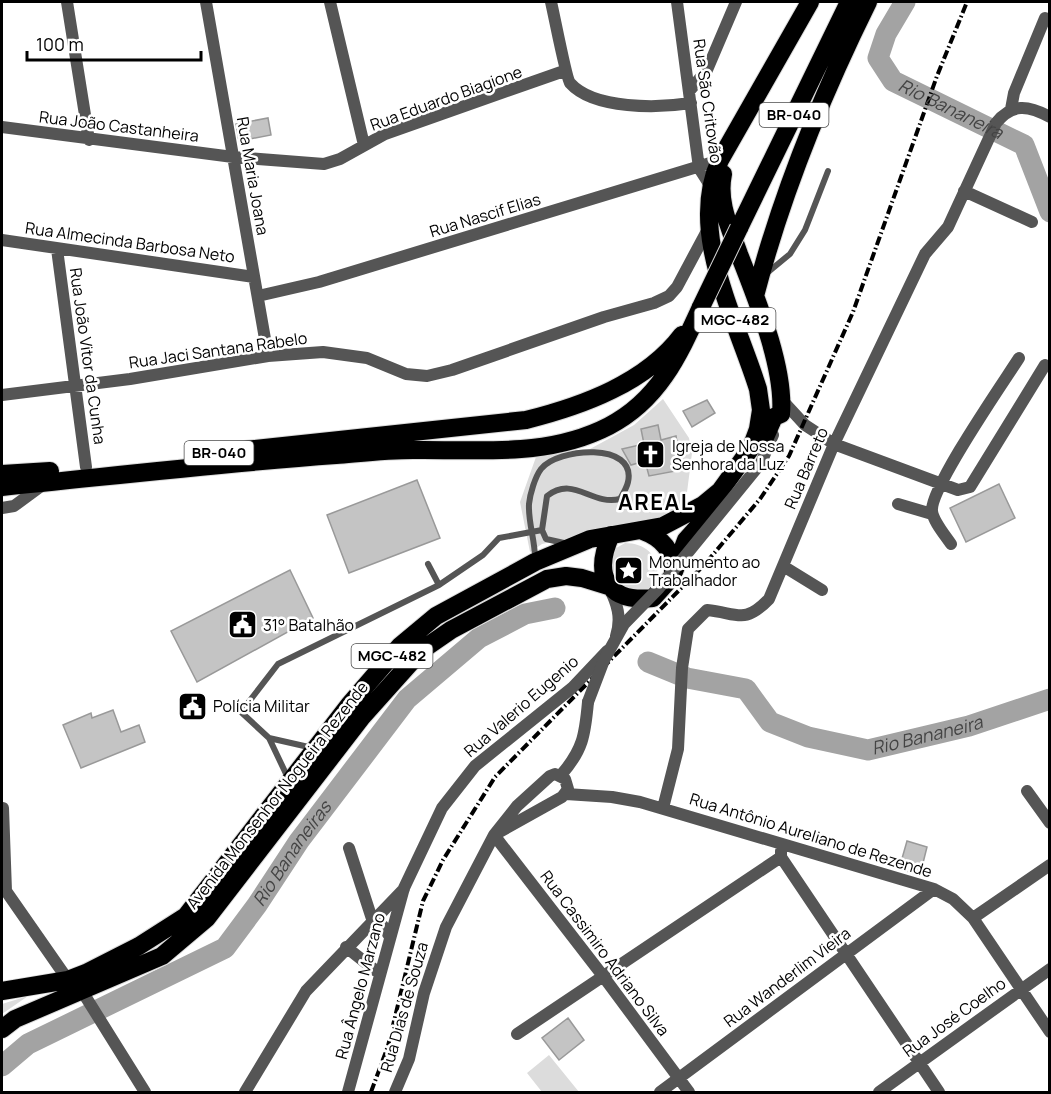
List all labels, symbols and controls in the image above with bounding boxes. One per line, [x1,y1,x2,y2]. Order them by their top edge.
scale bar [27,24,201,62]
text: 100 m [36,32,84,56]
street label: Rua São Critovão [688,37,728,165]
street label: Rua Eduardo Biagione [367,60,525,136]
water label: Rio Bananeira [895,73,1008,144]
road number: BR-040 [760,103,828,127]
street label: Rua João Castanheira [38,105,200,147]
street label: Rua Maria Joana [232,115,274,237]
street label: Rua Nascif Elias [427,188,543,242]
street label: Rua Almecinda Barbosa Neto [24,216,236,268]
street label: Rua João Vitor da Cunha [65,266,111,446]
road number: MGC-482 [694,308,776,332]
street label: Rua Jaci Santana Rabelo [127,327,309,373]
street label: Rua Barreto [779,424,833,512]
place label: Igreja de Nossa Senhora da Luz [672,435,785,475]
church icon: Igreja de Nossa Senhora da Luz [635,439,667,471]
road number: BR-040 [184,441,254,465]
district label: AREAL [618,487,694,517]
place label: Monumento ao Trabalhador [649,551,760,591]
place icon: Monumento ao Trabalhador [612,555,644,587]
public building icon: 31° Batalhão [226,609,258,641]
place label: 31° Batalhão [263,614,354,636]
road number: MGC-482 [352,644,432,668]
street label: Rua Valerio Eugenio [459,650,583,762]
street label: Avenida Monsenhor Nogueira Rezende [181,677,373,913]
public building icon: Polícia Militar [176,690,208,722]
place label: Polícia Militar [213,695,310,717]
water label: Rio Bananeira [869,709,986,760]
street label: Rua Antônio Aureliano de Rezende [687,788,935,882]
water label: Rio Bananeiras [247,795,337,910]
street label: Rua Cassimiro Adriano Silva [535,866,675,1040]
street label: Rua Ângelo Marzano [330,910,390,1062]
street label: Rua Wanderlim Vieira [719,922,855,1032]
street label: Rua Dias de Souza [375,939,433,1075]
street label: Rua José Coelho [898,972,1010,1062]

